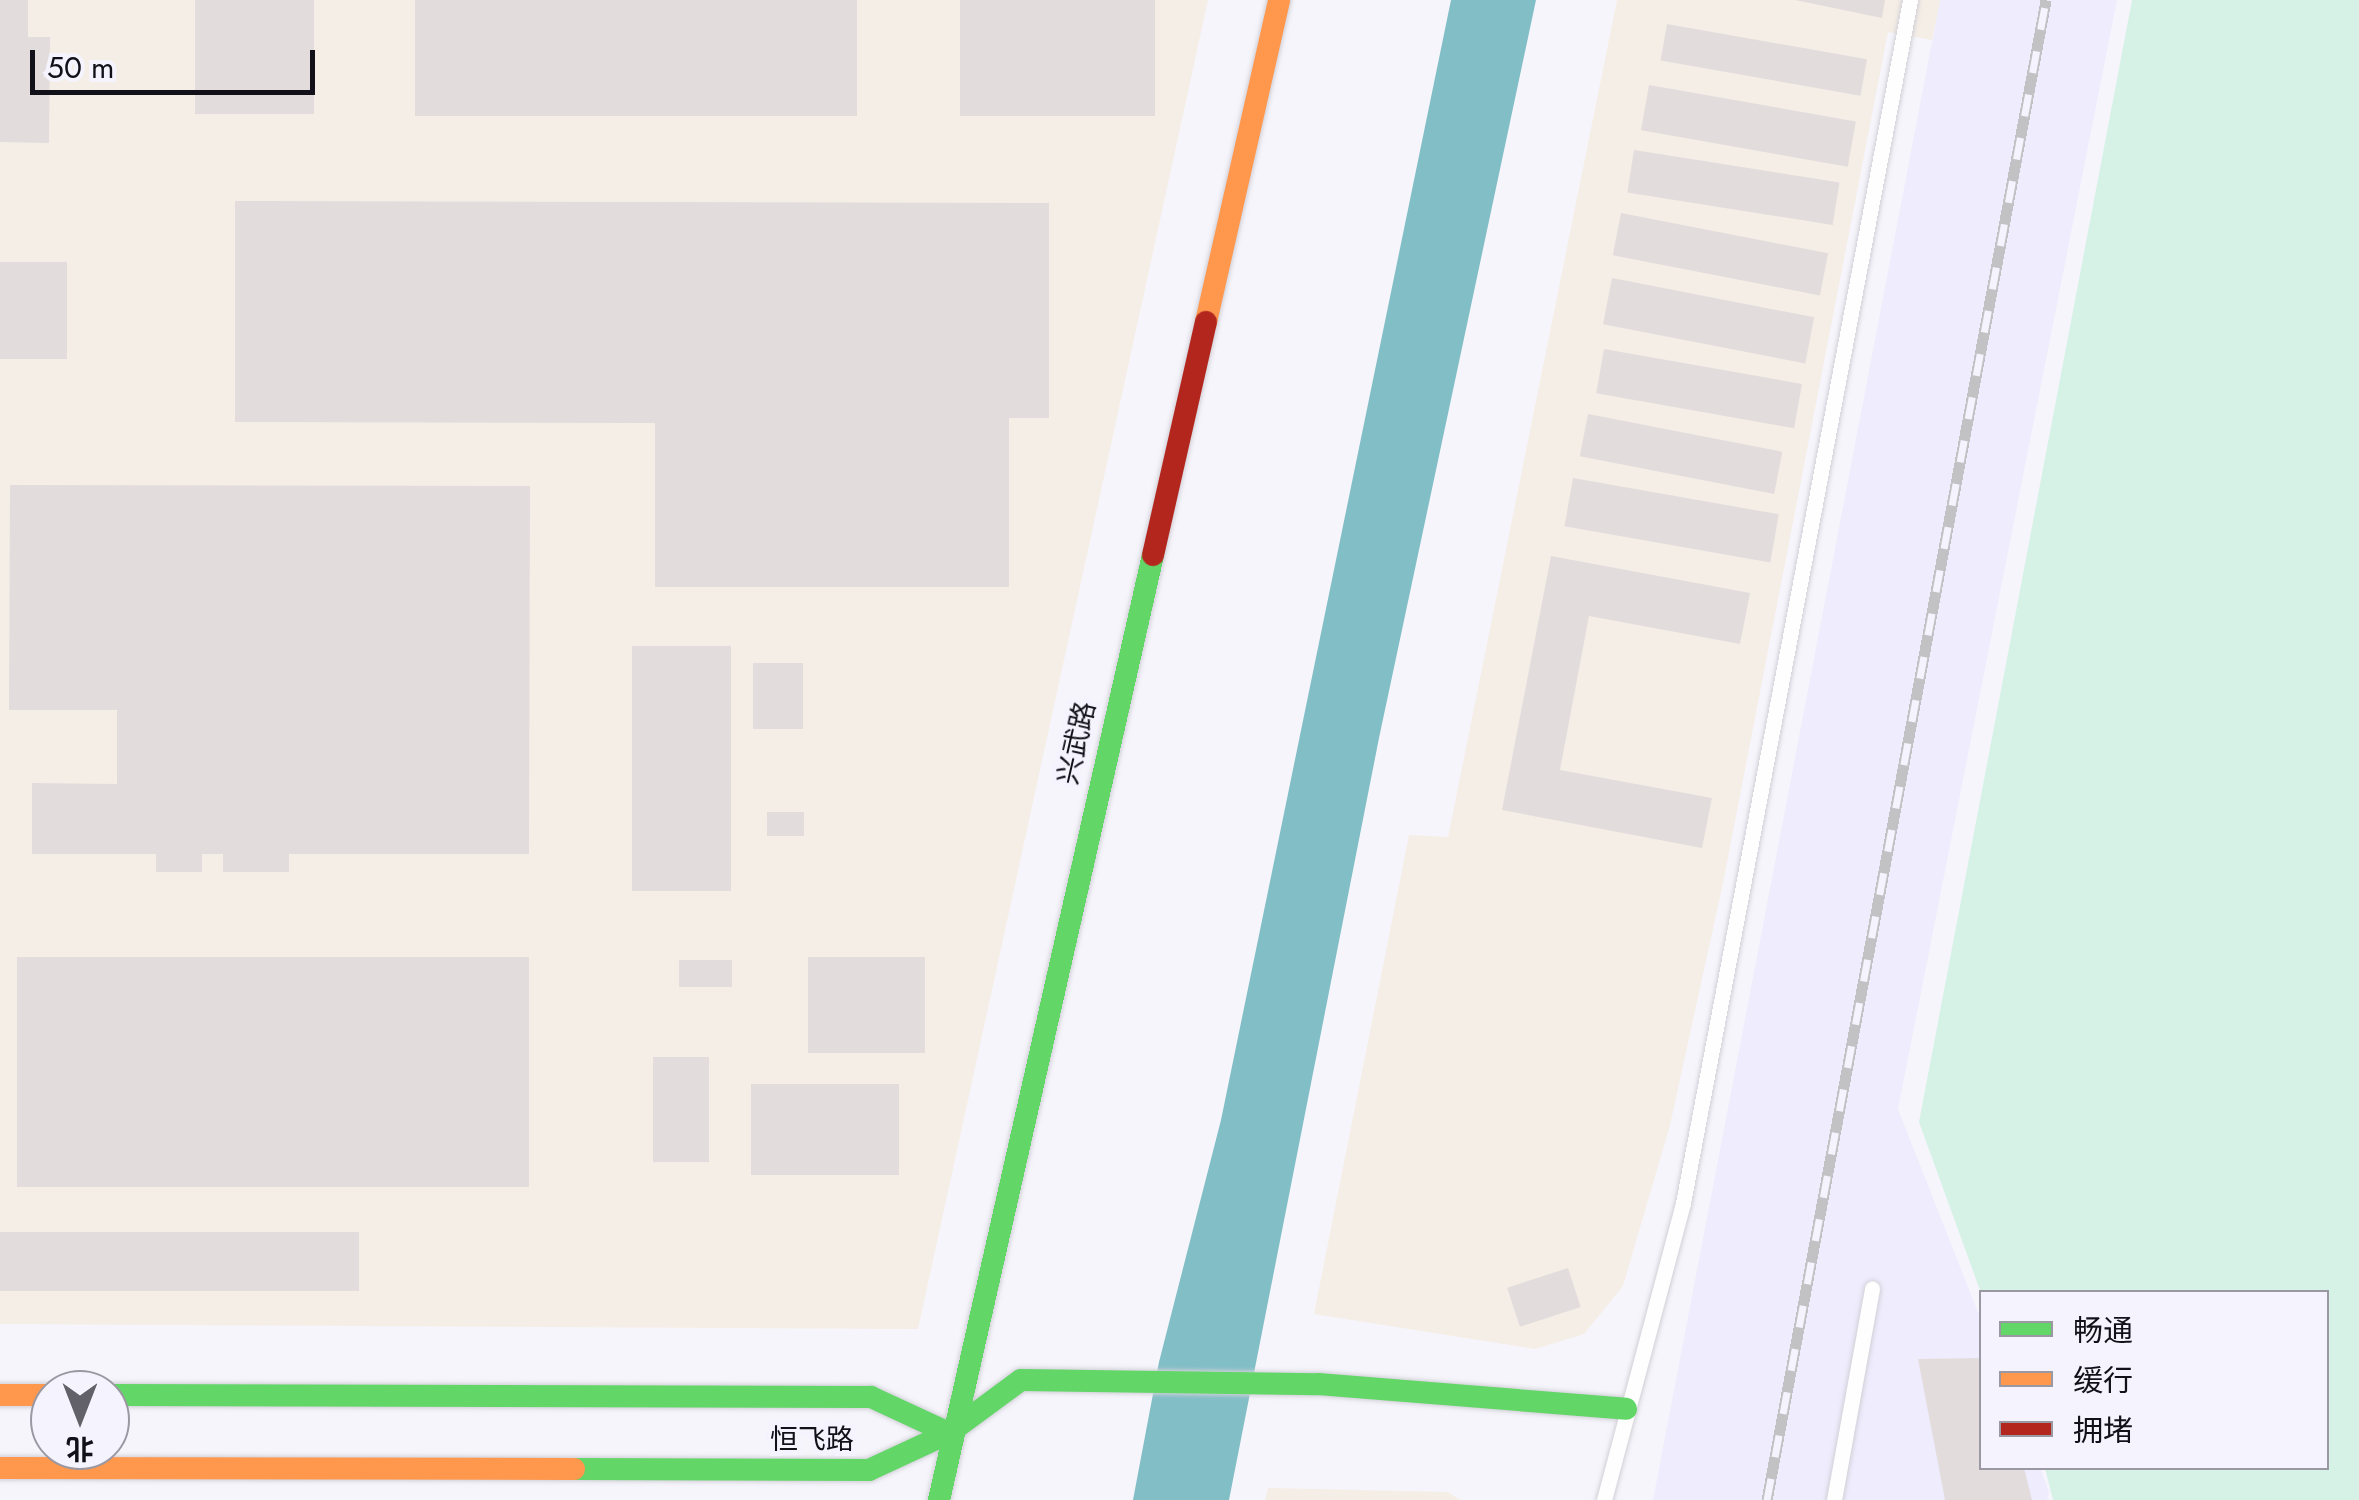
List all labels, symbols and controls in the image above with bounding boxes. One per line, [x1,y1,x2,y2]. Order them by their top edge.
scale bar [35,30,320,92]
text: 50 m [47,46,114,89]
street label: 兴武路 [1051,698,1103,788]
legend [1979,1290,2329,1470]
text: 畅通 [2073,1309,2133,1352]
text: 缓行 [2073,1359,2133,1402]
north arrow [30,1370,130,1470]
text: 拥堵 [2073,1409,2133,1452]
street label: 恒飞路 [770,1423,854,1457]
text: 北 [66,1428,94,1469]

